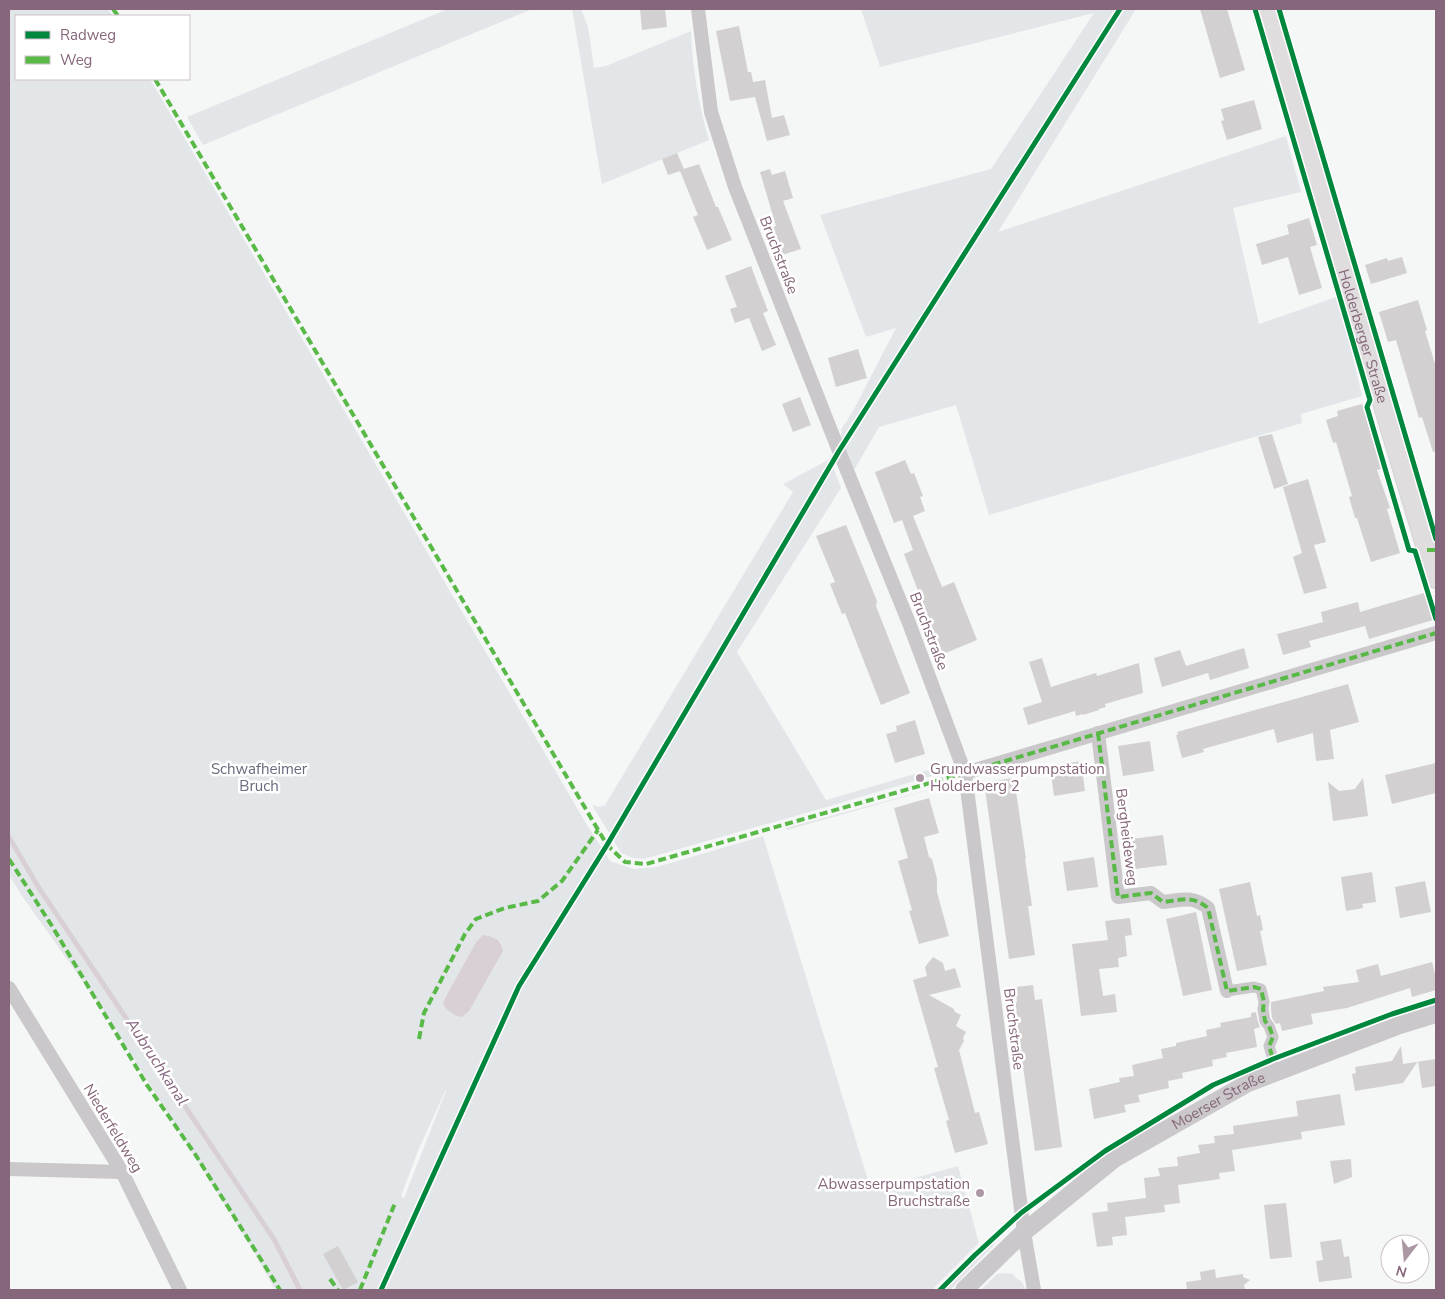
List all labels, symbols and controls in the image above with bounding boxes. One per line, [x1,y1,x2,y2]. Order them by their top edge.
legend [15,15,190,80]
text: Radweg [60,25,116,45]
text: Weg [60,50,92,70]
street label: Bruchstraße [755,213,803,297]
street label: Holderberger Straße [1333,267,1393,406]
street label: Bruchstraße [905,589,953,673]
park label: Schwafheimer Bruch [211,759,308,796]
place label: Grundwasserpumpstation Holderberg 2 [930,759,1105,796]
marker: Grundwasserpumpstation Holderberg 2 [914,772,926,784]
street label: Bergheideweg [1111,787,1143,887]
street label: Bruchstraße [999,987,1029,1071]
water label: Aubruchkanal [120,1013,194,1110]
street label: Moerser Straße [1168,1067,1268,1134]
street label: Niederfeldweg [79,1080,147,1176]
place label: Abwasserpumpstation Bruchstraße [818,1174,970,1211]
marker: Abwasserpumpstation Bruchstraße [974,1187,986,1199]
north arrow [1380,1234,1430,1284]
text: N [1394,1260,1409,1282]

